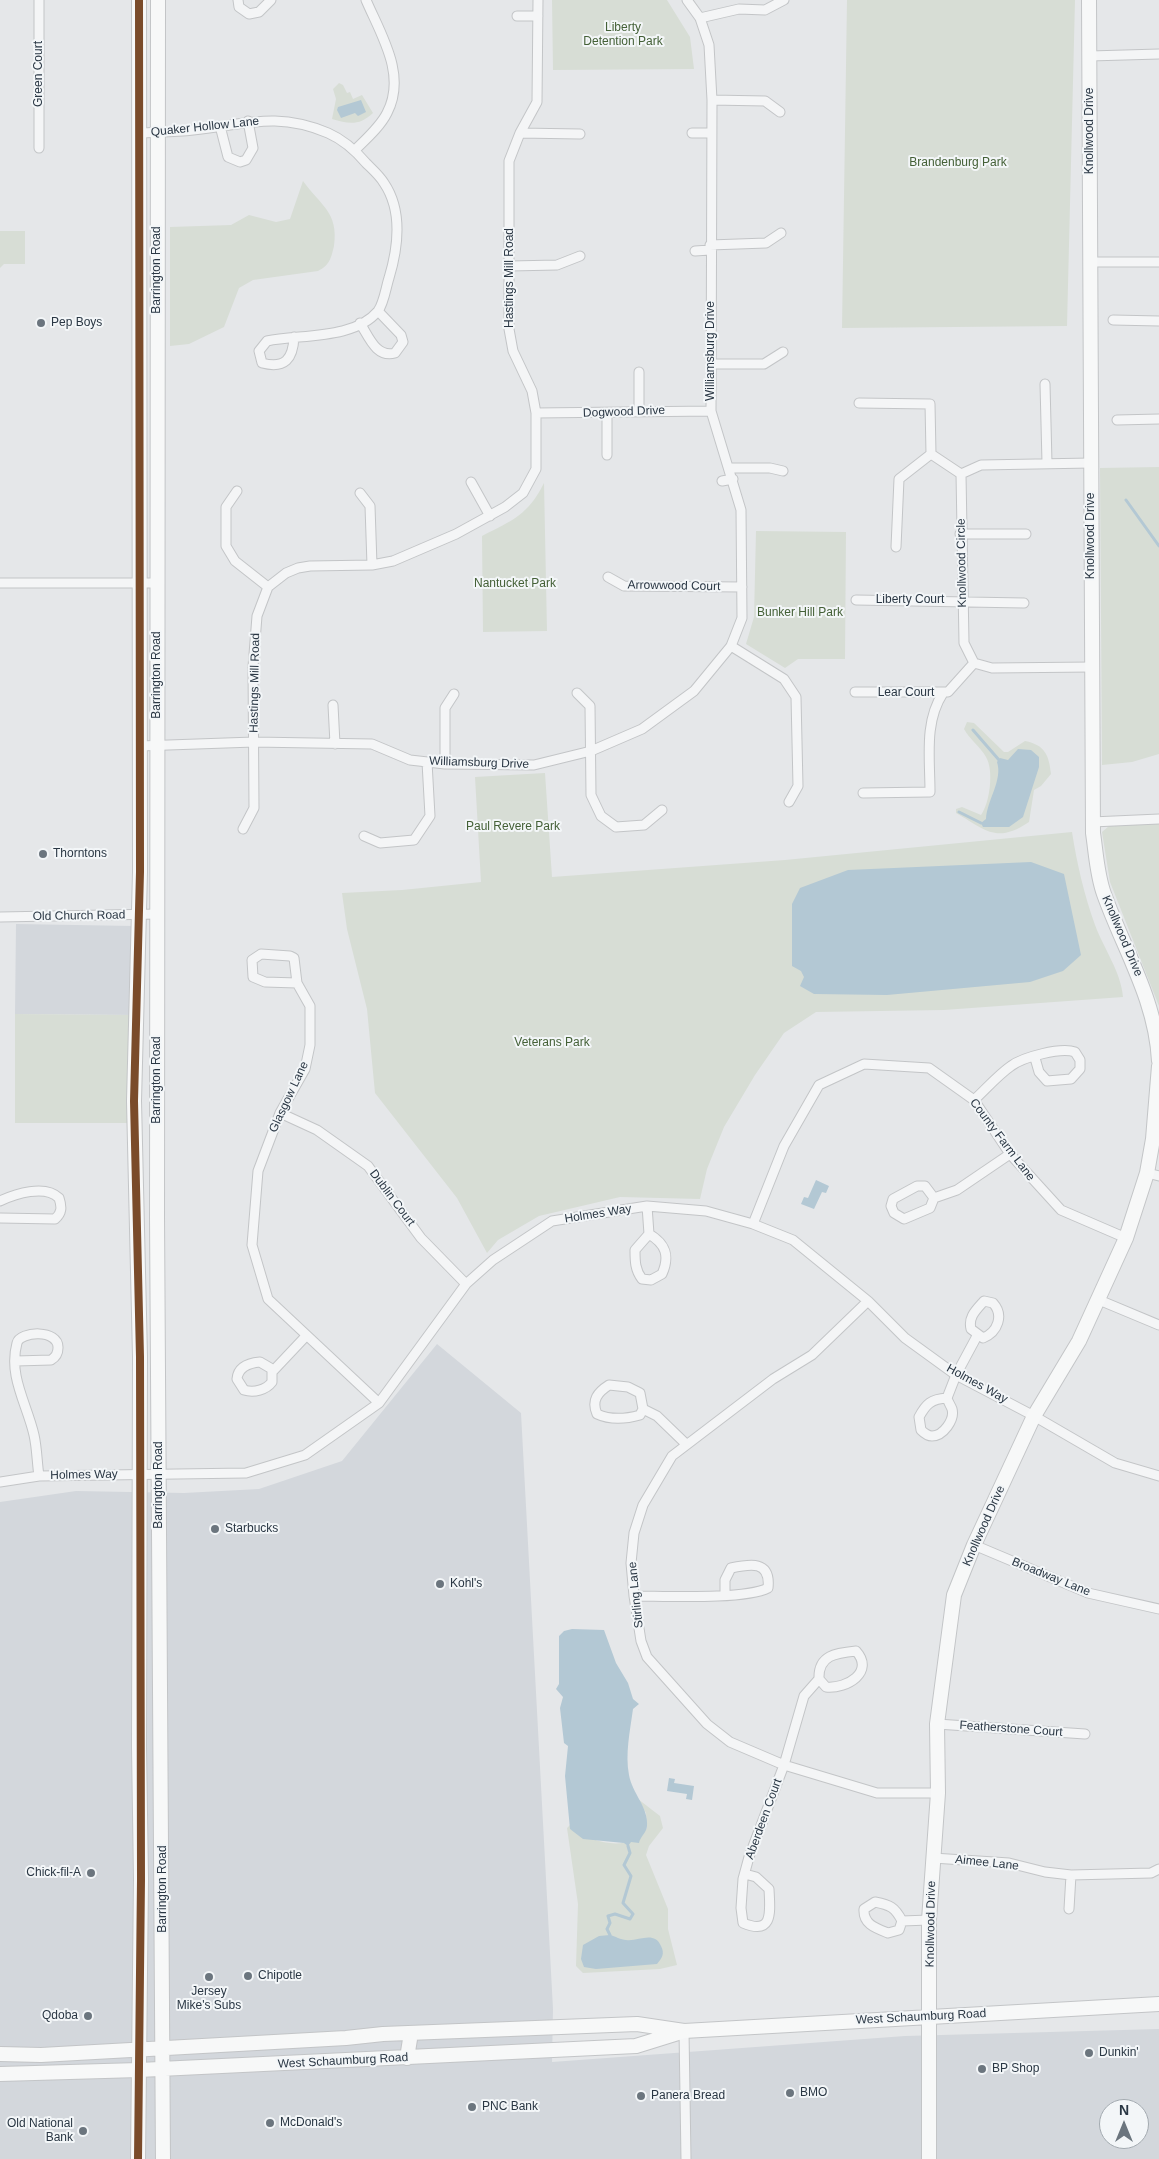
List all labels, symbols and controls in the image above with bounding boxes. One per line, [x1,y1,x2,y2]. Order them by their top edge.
park label: Liberty Detention Park [583,21,663,49]
street label: Green Court [32,41,46,107]
street label: Knollwood Drive [1083,88,1097,174]
street label: Quaker Hollow Lane [150,114,260,140]
park label: Brandenburg Park [909,156,1007,170]
street label: Barrington Road [150,226,164,314]
street label: Hastings Mill Road [503,228,517,328]
street label: Williamsburg Drive [704,301,718,401]
place label: Pep Boys [51,316,102,330]
marker: Pep Boys [35,317,47,329]
street label: Dogwood Drive [583,403,665,421]
street label: Knollwood Drive [1084,493,1098,579]
street label: Knollwood Circle [954,518,970,608]
park label: Nantucket Park [474,577,556,591]
street label: Arrowwood Court [628,578,720,594]
street label: Liberty Court [876,593,944,607]
park label: Bunker Hill Park [757,606,843,620]
street label: Barrington Road [150,631,164,719]
street label: Hastings Mill Road [247,633,263,733]
street label: Lear Court [878,686,934,700]
street label: Williamsburg Drive [429,754,529,772]
park label: Paul Revere Park [466,820,560,834]
place label: Thorntons [53,847,107,861]
marker: Thorntons [37,848,49,860]
street label: Knollwood Drive [1098,893,1146,979]
street label: Old Church Road [33,908,125,924]
street label: Barrington Road [150,1036,164,1124]
park label: Veterans Park [514,1036,590,1050]
street label: Glasgow Lane [266,1059,312,1135]
street label: County Farm Lane [966,1096,1038,1184]
street label: Dublin Court [366,1167,418,1229]
street label: Holmes Way [564,1202,632,1226]
street label: Holmes Way [944,1361,1010,1407]
street label: Barrington Road [152,1441,166,1529]
street label: Holmes Way [50,1467,118,1483]
street label: Knollwood Drive [960,1483,1008,1569]
place label: Starbucks [225,1522,278,1536]
marker: Starbucks [209,1523,221,1535]
street label: Broadway Lane [1010,1555,1092,1599]
street label: Stirling Lane [625,1561,647,1629]
place label: Kohl's [450,1577,482,1591]
marker: Kohl's [434,1578,446,1590]
street label: Featherstone Court [959,1718,1063,1740]
street label: Aberdeen Court [743,1777,785,1861]
street label: Barrington Road [156,1845,170,1933]
street label: Aimee Lane [954,1852,1020,1874]
place label: Chick-fil-A [26,1866,81,1880]
marker: Chick-fil-A [85,1867,97,1879]
street label: Knollwood Drive [923,1881,939,1967]
place label: Chipotle [258,1969,302,1983]
marker: Chipotle [242,1970,254,1982]
marker: Jersey Mike's Subs [203,1971,215,1983]
place label: Jersey Mike's Subs [177,1985,241,2013]
street label: West Schaumburg Road [855,2006,987,2028]
place label: Qdoba [42,2009,78,2023]
marker: Qdoba [82,2010,94,2022]
place label: Dunkin' [1099,2046,1139,2060]
marker: Dunkin' [1083,2047,1095,2059]
street label: West Schaumburg Road [277,2050,409,2072]
place label: BP Shop [992,2062,1039,2076]
marker: BP Shop [976,2063,988,2075]
place label: BMO [800,2086,827,2100]
marker: BMO [784,2087,796,2099]
place label: Panera Bread [651,2089,725,2103]
marker: Panera Bread [635,2090,647,2102]
north arrow [1099,2099,1149,2149]
place label: PNC Bank [482,2100,538,2114]
marker: PNC Bank [466,2101,478,2113]
text: N [1119,2102,1129,2118]
place label: McDonald's [280,2116,342,2130]
place label: Old National Bank [7,2117,73,2145]
marker: McDonald's [264,2117,276,2129]
marker: Old National Bank [77,2125,89,2137]

